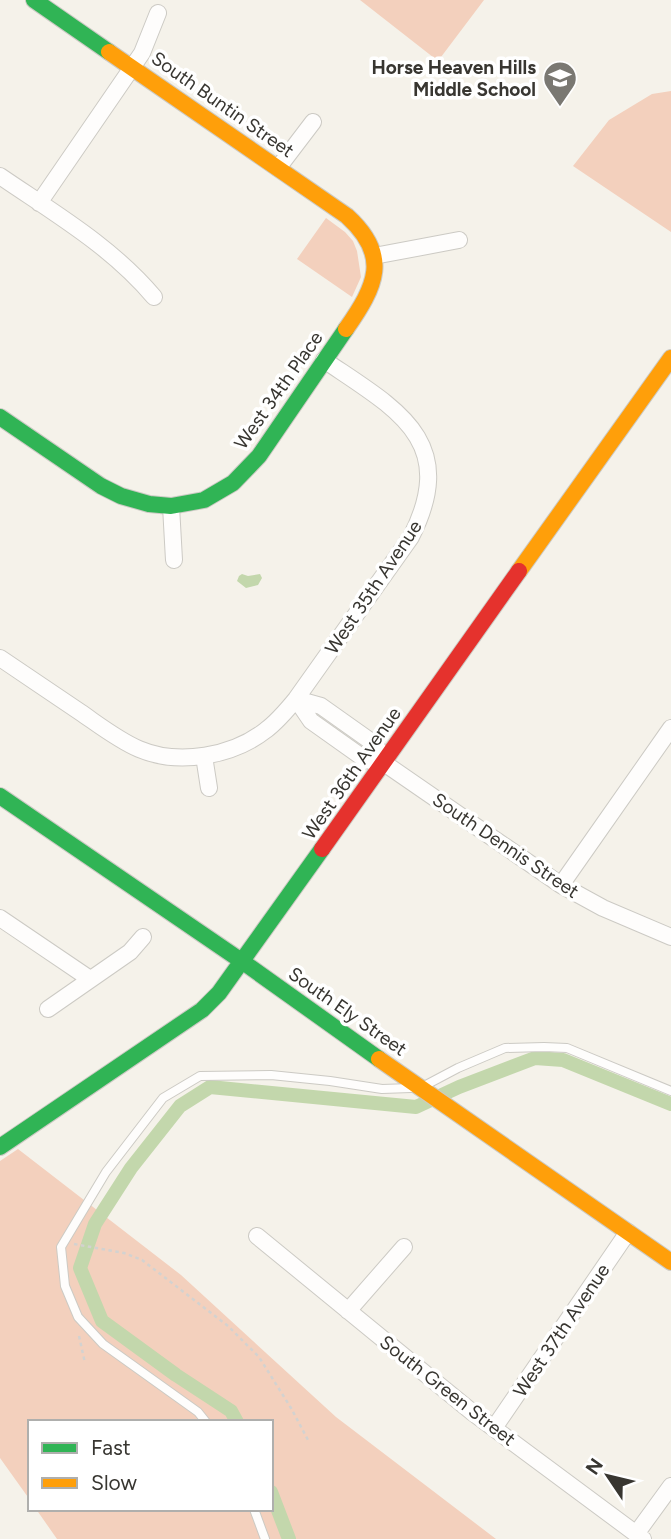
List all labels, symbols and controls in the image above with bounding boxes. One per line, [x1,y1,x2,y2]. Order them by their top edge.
street label: South Buntin Street [147,47,298,162]
place label: Horse Heaven Hills Middle School [371,56,536,101]
school or university icon: Horse Heaven Hills Middle School [541,59,579,108]
street label: West 34th Place [229,327,328,454]
street label: West 35th Avenue [320,516,427,659]
street label: West 36th Avenue [297,703,406,844]
street label: South Dennis Street [428,788,583,903]
street label: South Ely Street [284,962,411,1061]
street label: West 37th Avenue [508,1259,615,1401]
street label: South Green Street [375,1330,520,1451]
legend [28,1420,273,1511]
text: Fast [91,1435,131,1460]
north arrow [573,1441,643,1511]
text: N [581,1454,608,1479]
text: Slow [91,1470,137,1495]

